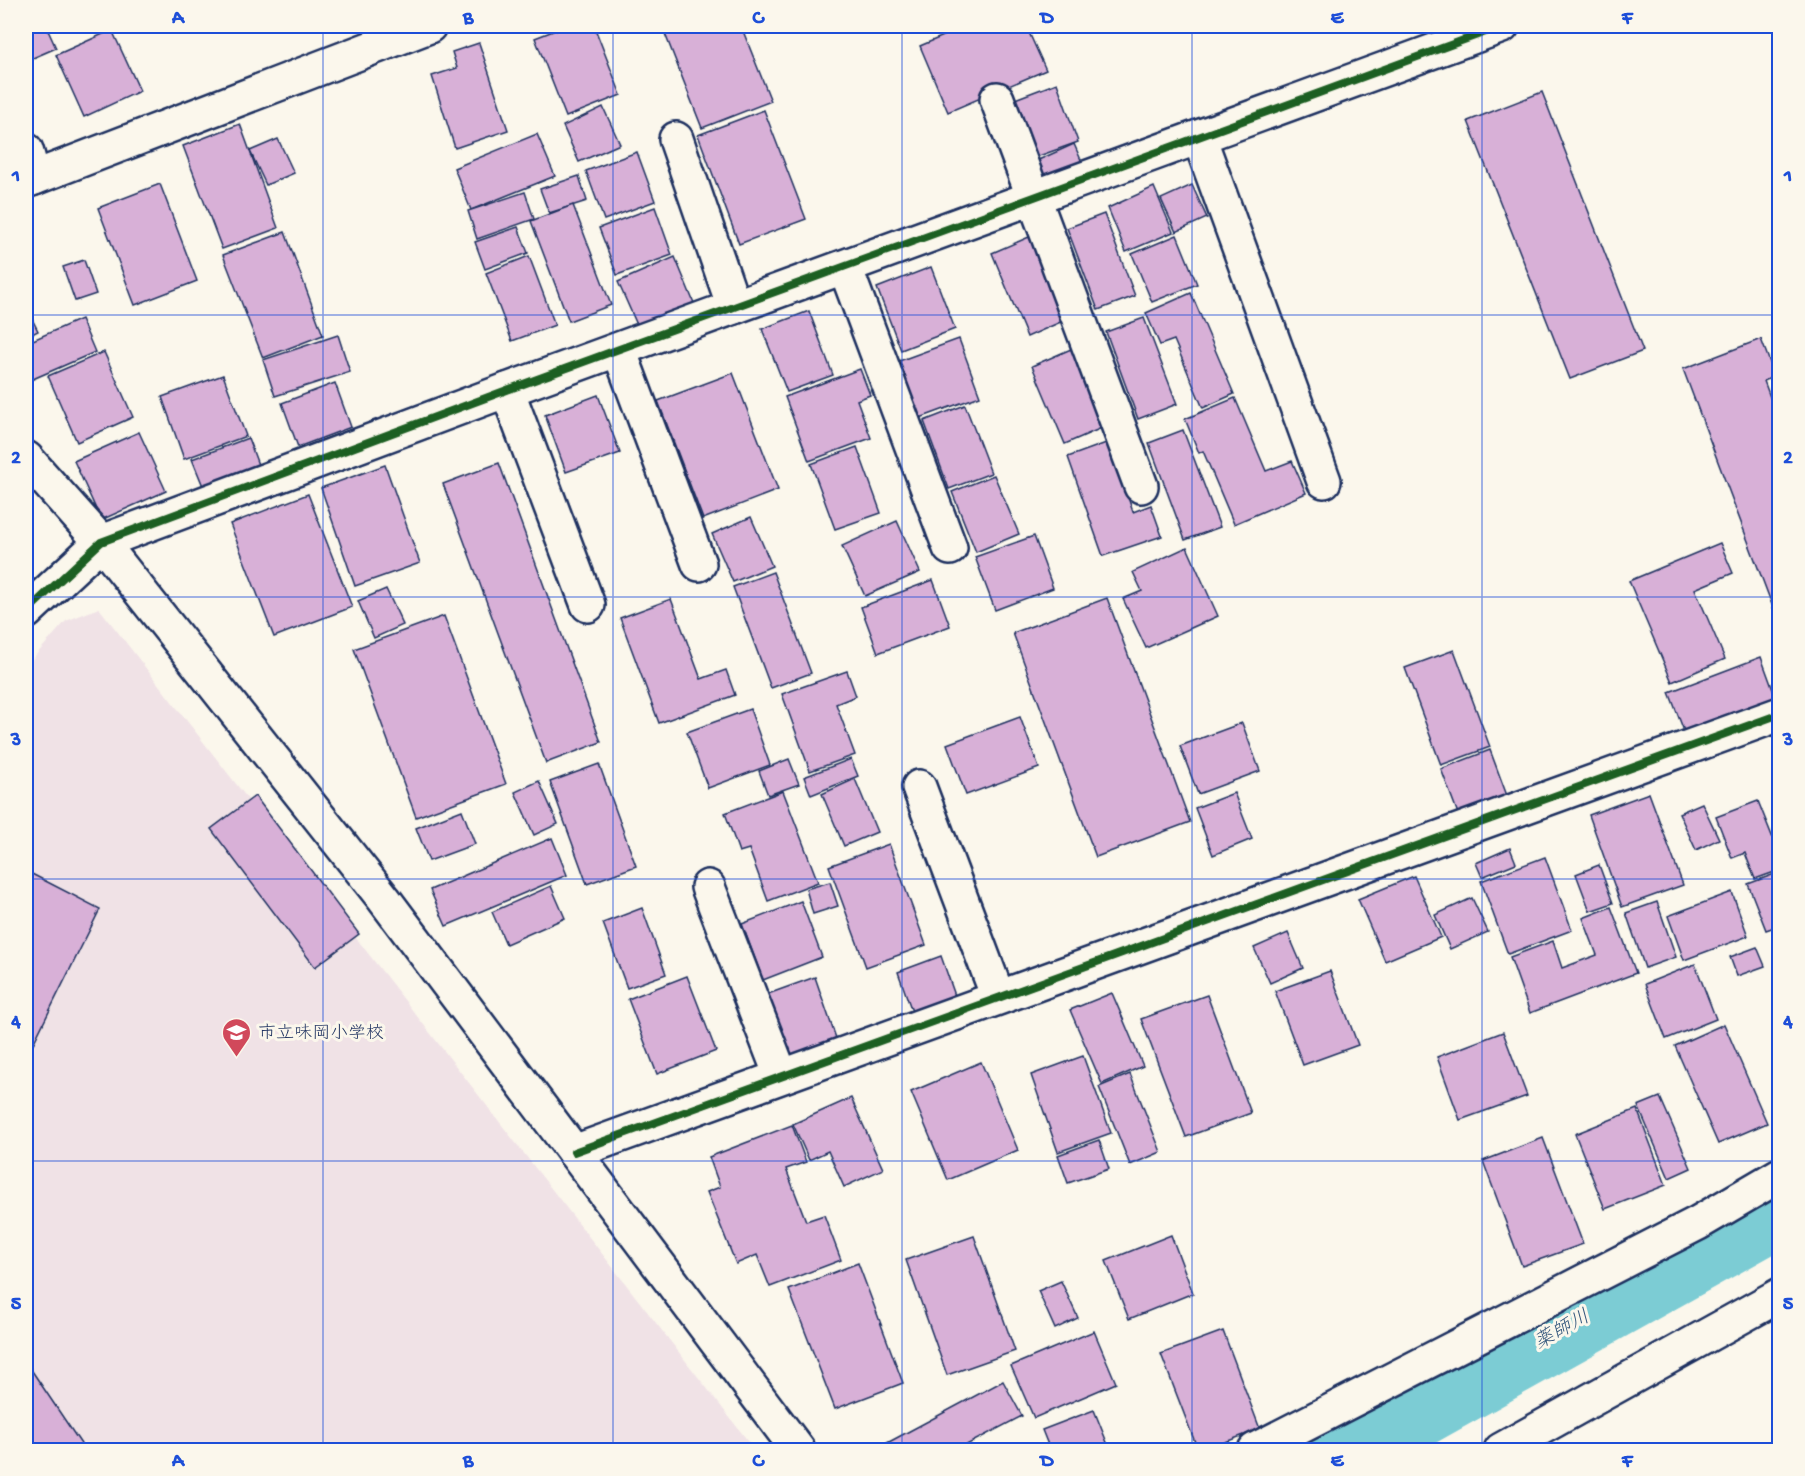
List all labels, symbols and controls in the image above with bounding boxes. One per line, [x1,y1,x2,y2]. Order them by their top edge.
text: A [171,8,186,31]
text: B [462,8,474,31]
text: C [752,8,766,31]
text: D [1038,8,1054,31]
text: E [1331,8,1345,31]
text: F [1621,8,1634,31]
text: 1 [11,166,20,189]
text: 1 [1783,166,1792,189]
text: 2 [11,448,21,471]
text: 2 [1783,448,1793,471]
text: 3 [10,730,21,753]
text: 3 [1782,730,1793,753]
text: 4 [10,1012,21,1035]
text: 4 [1782,1012,1793,1035]
school or university icon: 市立味岡小学校 [221,1016,253,1058]
place label: 市立味岡小学校 [258,1023,384,1045]
text: 5 [11,1294,22,1317]
text: 5 [1783,1294,1794,1317]
water label: 薬師川 [1530,1305,1595,1356]
text: A [171,1451,186,1474]
text: B [462,1451,474,1474]
text: C [752,1451,766,1474]
text: D [1038,1451,1054,1474]
text: E [1331,1451,1345,1474]
text: F [1621,1451,1634,1474]

